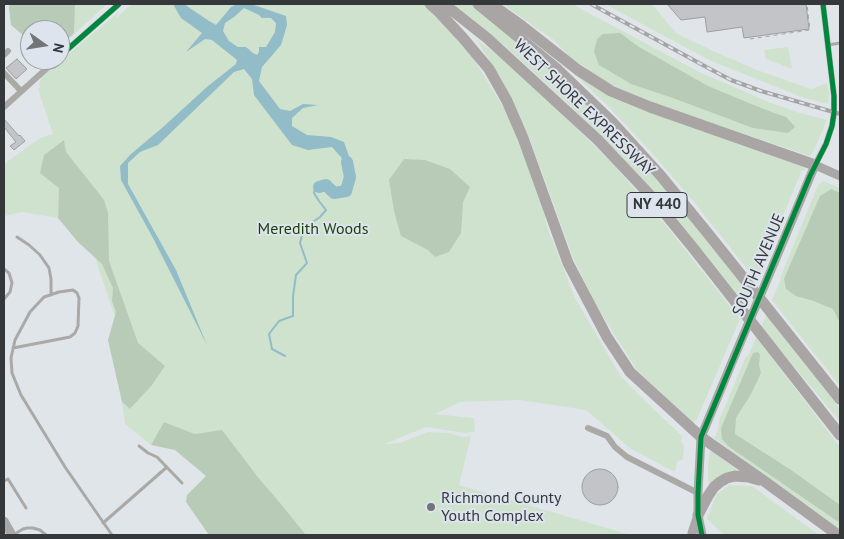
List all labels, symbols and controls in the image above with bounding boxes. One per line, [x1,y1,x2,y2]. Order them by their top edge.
north arrow [20,20,70,70]
street label: WEST SHORE EXPRESSWAY [510,36,658,180]
text: N [49,42,68,55]
road number: NY 440 [627,192,687,218]
street label: SOUTH AVENUE [729,211,789,319]
park label: Meredith Woods [258,219,368,239]
place label: Richmond County Youth Complex [441,488,561,526]
marker: Richmond County Youth Complex [425,501,437,513]

